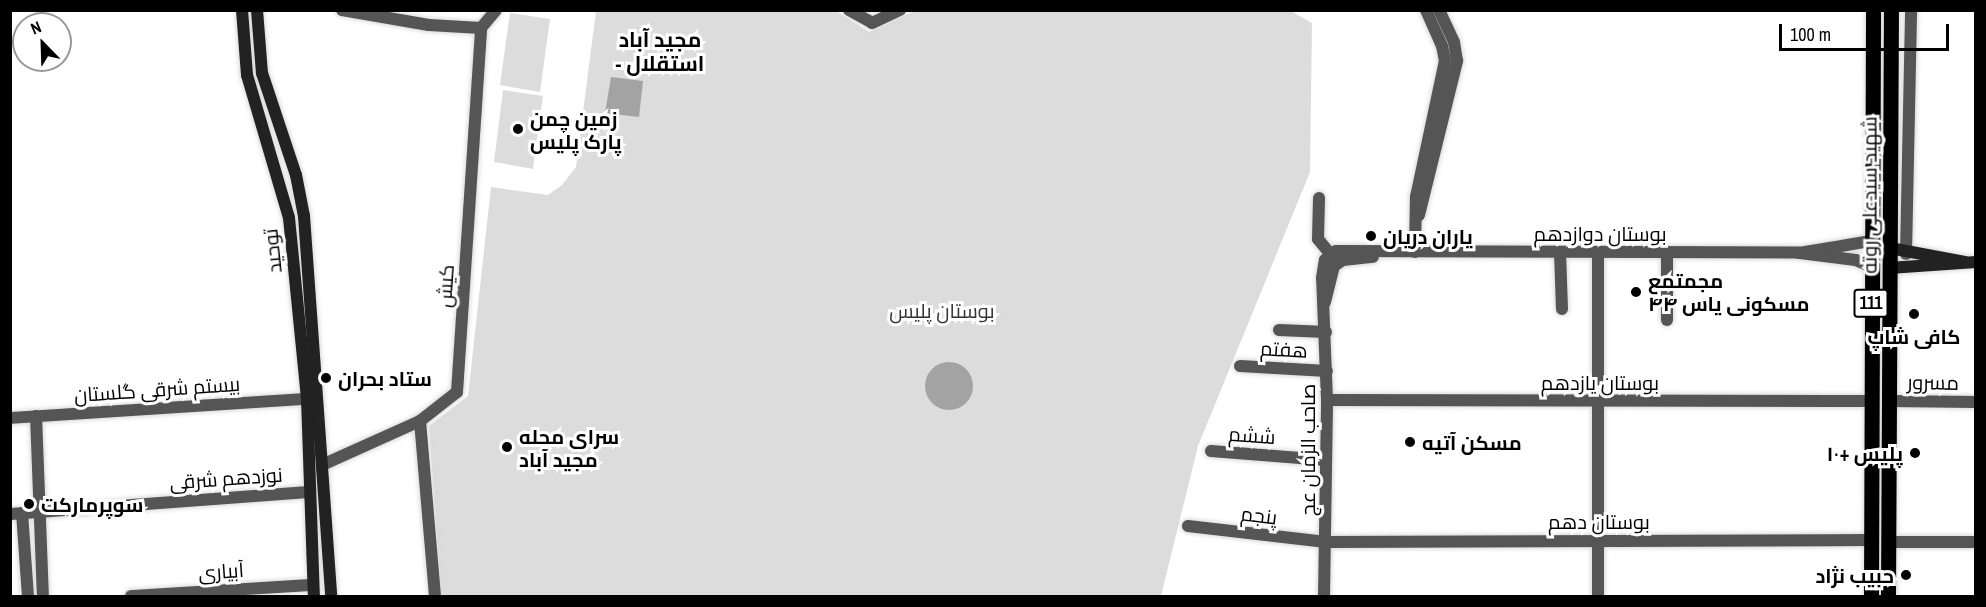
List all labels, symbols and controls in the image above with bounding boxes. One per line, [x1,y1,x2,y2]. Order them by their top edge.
north arrow [12,12,72,72]
scale bar [1782,12,1952,50]
text: N [27,15,44,39]
text: 100 m [1790,22,1831,47]
district label: مجید آباد - استقلال [616,27,704,77]
place label: زمین چمن پارک پلیس [530,106,622,153]
street label: شهید سیدعلی روته [1857,116,1881,274]
marker: زمین چمن پارک پلیس [511,122,525,136]
street label: بوستان دوازدهم [1533,221,1667,245]
place label: یاران دریان [1383,224,1473,248]
street label: توحید [258,228,286,274]
marker: یاران دریان [1364,229,1378,243]
street label: کیش [432,264,458,308]
place label: مجمتمع مسکونی یاس ۴۴ [1648,268,1809,315]
marker: مجمتمع مسکونی یاس ۴۴ [1629,285,1643,299]
road number: 111 [1853,288,1889,318]
park label: بوستان پلیس [889,298,995,322]
marker: کافی شاپ [1907,307,1921,321]
place label: کافی شاپ [1867,324,1961,348]
street label: هفتم [1260,336,1308,362]
place label: ستاد بحران [338,366,432,390]
street label: بوستان یازدهم [1541,370,1659,394]
street label: مسرور [1907,370,1959,394]
street label: بیستم شرقی گلستان [73,371,241,407]
marker: ستاد بحران [319,371,333,385]
street label: صاحب الزمان عج [1295,384,1319,516]
street label: ششم [1228,421,1276,449]
place label: سرای محله مجید آباد [519,424,619,471]
place label: مسکن آتیه [1422,430,1522,454]
marker: مسکن آتیه [1403,435,1417,449]
marker: سرای محله مجید آباد [500,440,514,454]
place label: پلیس +۱۰ [1827,441,1903,465]
marker: پلیس +۱۰ [1908,446,1922,460]
street label: نوزدهم شرقی [169,462,283,494]
place label: سوپرمارکت [41,492,143,516]
marker: سوپرمارکت [22,497,36,511]
street label: پنجم [1239,501,1279,529]
street label: بوستان دهم [1548,509,1650,533]
street label: آبیاری [197,557,245,585]
place label: حبیب نژاد [1815,563,1894,587]
marker: حبیب نژاد [1899,568,1913,582]

